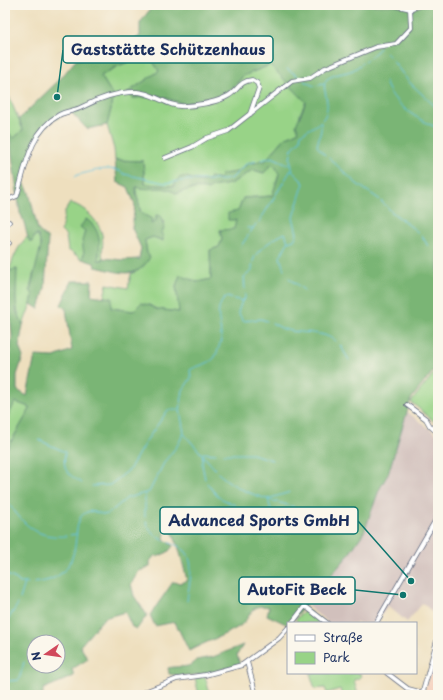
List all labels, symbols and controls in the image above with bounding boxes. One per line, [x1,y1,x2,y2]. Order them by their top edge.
callout: Gaststätte Schützenhaus [63,36,273,63]
text: Gaststätte Schützenhaus [71,37,265,60]
callout: Advanced Sports GmbH [160,507,358,534]
text: Advanced Sports GmbH [168,508,350,531]
callout: AutoFit Beck [239,577,355,604]
text: AutoFit Beck [247,577,347,600]
legend [287,622,417,674]
text: Straße [323,628,363,646]
north arrow [26,634,66,674]
text: Park [323,648,350,666]
text: N [26,650,45,663]

